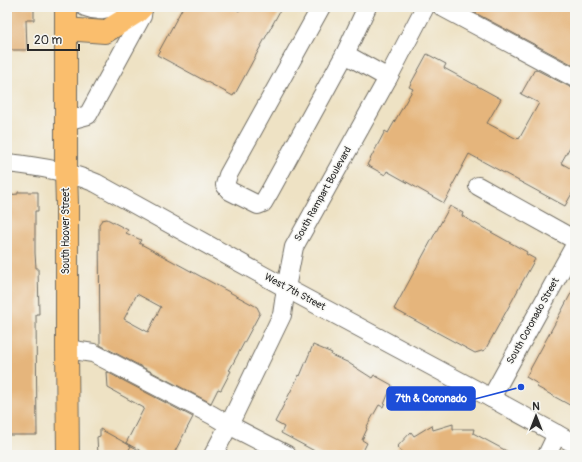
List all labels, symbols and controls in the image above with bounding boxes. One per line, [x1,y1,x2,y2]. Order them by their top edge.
scale bar [28,26,79,52]
text: 20 m [34,33,63,48]
street label: South Rampart Boulevard [292,144,354,243]
street label: South Hoover Street [60,187,72,274]
street label: West 7th Street [262,271,328,314]
street label: South Coronado Street [504,275,562,366]
callout: 7th & Coronado [387,387,475,410]
text: 7th & Coronado [395,392,467,405]
north arrow [516,396,556,436]
text: N [532,400,540,413]

